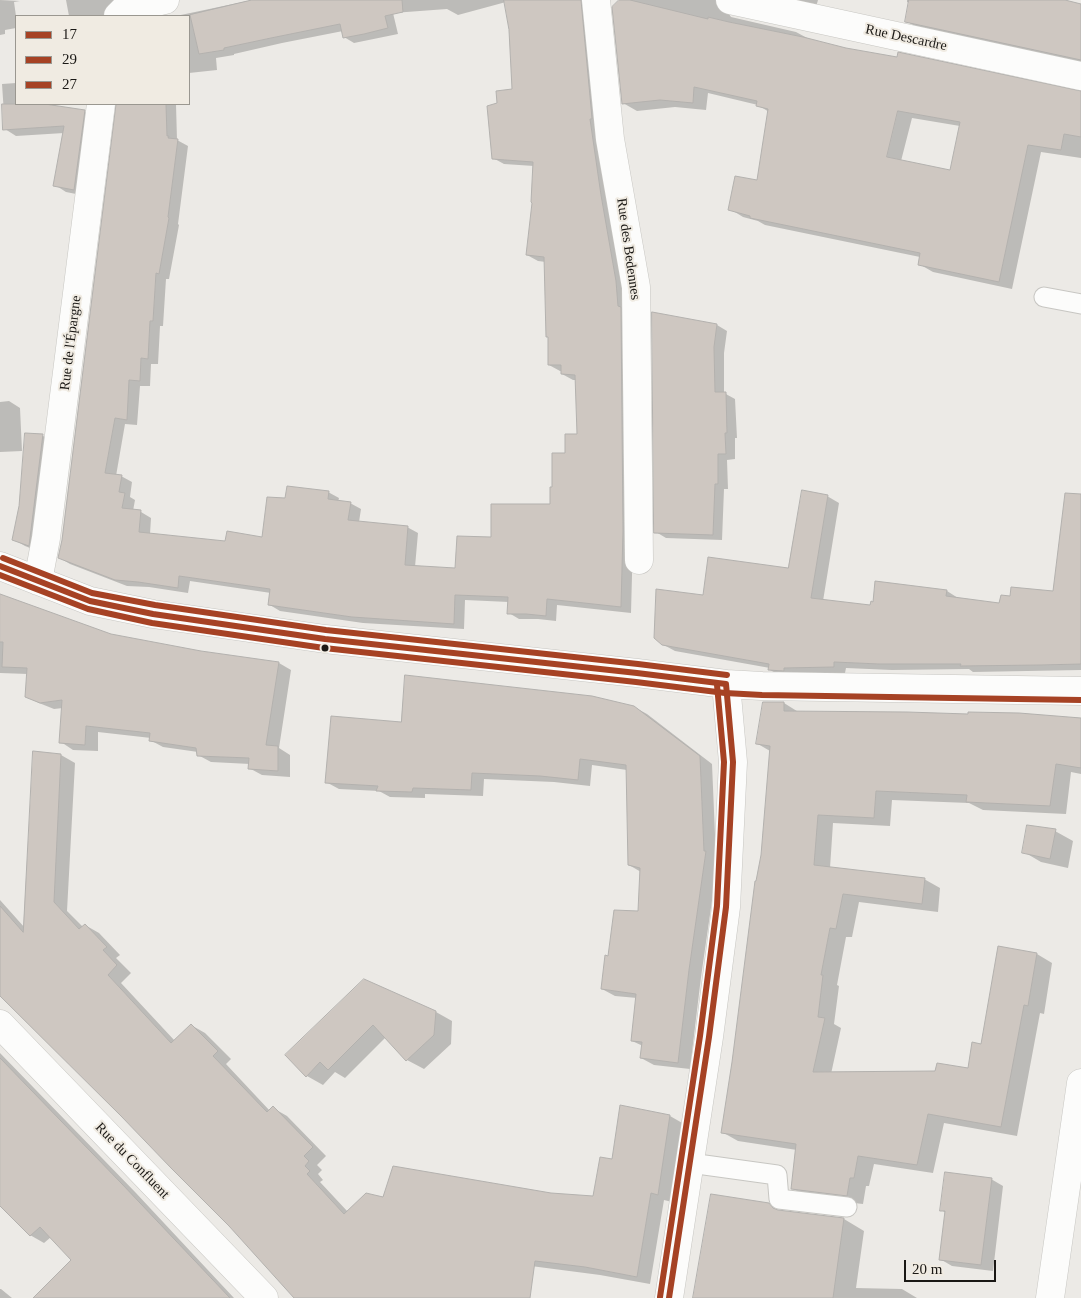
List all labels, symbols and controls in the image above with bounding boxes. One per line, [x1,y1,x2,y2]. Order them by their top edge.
legend [15,15,190,105]
street label: Rue Descardre [864,21,948,55]
text: 17 [62,26,77,42]
text: 29 [62,51,77,67]
text: 27 [62,76,77,92]
street label: Rue des Bedennes [613,197,643,301]
street label: Rue de l'Épargne [57,295,85,391]
unlabelled marker [320,643,330,653]
street label: Rue du Confluent [91,1119,173,1203]
scale bar [906,1250,998,1282]
text: 20 m [912,1261,942,1277]

